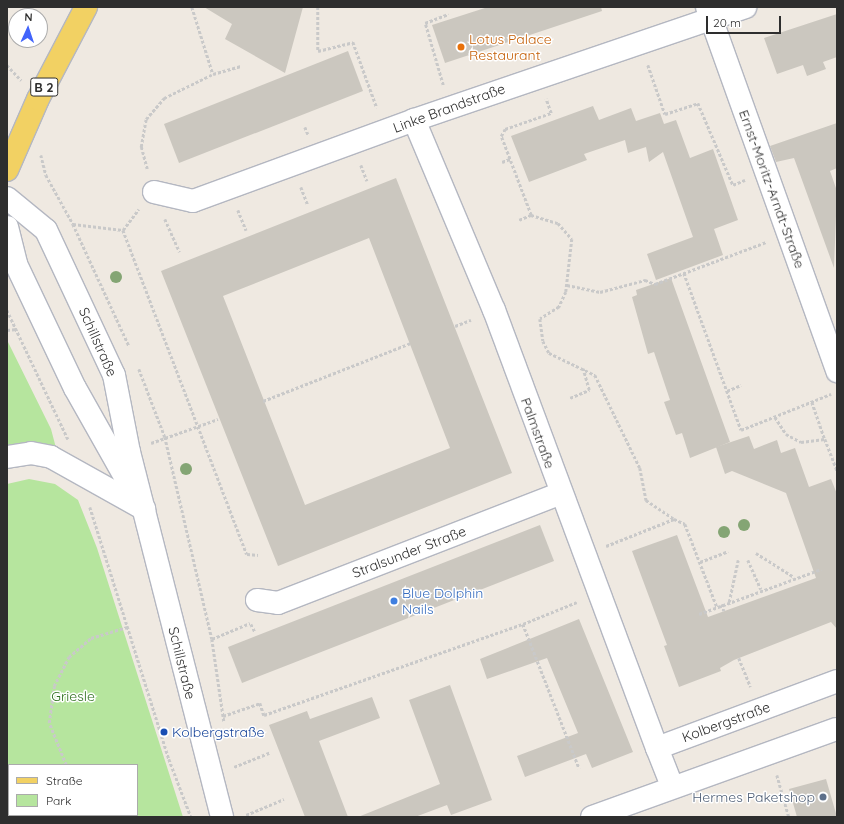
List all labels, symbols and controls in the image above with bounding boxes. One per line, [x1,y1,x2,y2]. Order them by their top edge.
north arrow [8,8,48,48]
scale bar [708,8,783,34]
text: N [24,10,33,24]
text: 20 m [713,15,741,30]
place label: Lotus Palace Restaurant [469,31,552,64]
marker: Lotus Palace Restaurant [456,42,466,52]
road number: B 2 [30,76,58,98]
street label: Linke Brandstraße [391,80,507,136]
street label: Ernst-Moritz-Arndt-Straße [735,107,809,271]
street label: Schillstraße [75,305,121,379]
street label: Palmstraße [517,395,559,471]
street label: Stralsunder Straße [350,523,468,581]
place label: Blue Dolphin Nails [402,585,483,618]
marker: Blue Dolphin Nails [389,596,399,606]
street label: Schillstraße [165,625,199,701]
park label: Griesle [51,688,95,704]
street label: Kolbergstraße [680,698,772,746]
place label: Kolbergstraße [172,724,264,740]
marker: Kolbergstraße [159,727,169,737]
legend [8,764,138,816]
text: Straße [46,773,83,788]
place label: Hermes Paketshop [692,789,815,805]
marker: Hermes Paketshop [818,792,828,802]
text: Park [46,793,71,808]

